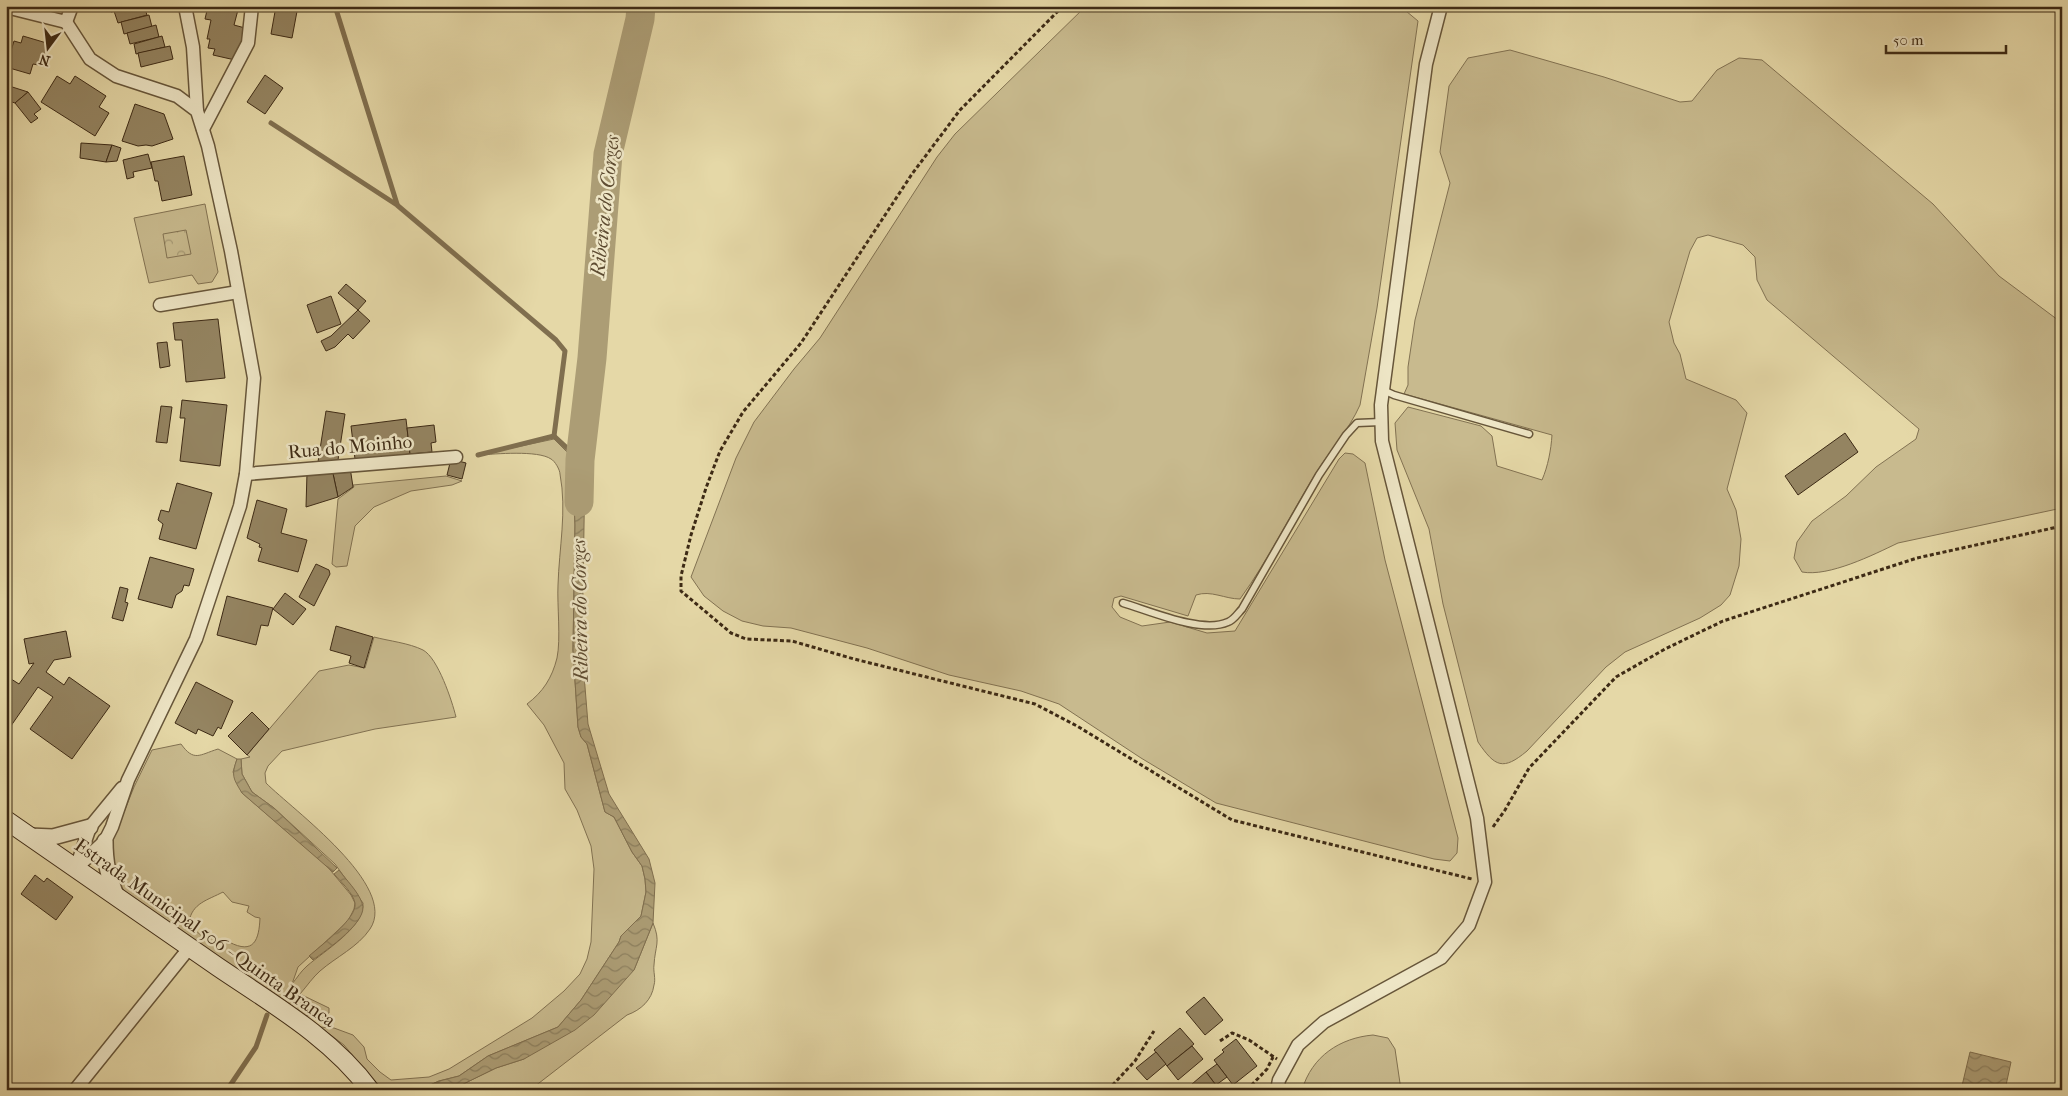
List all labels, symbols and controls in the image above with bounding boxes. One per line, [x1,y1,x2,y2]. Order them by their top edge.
north arrow [22,22,72,72]
scale bar [1886,22,2006,54]
text: 50 m [1893,31,1924,49]
text: N [37,50,52,70]
water label: Ribeira do Corges [586,133,624,280]
street label: Rua do Moinho [287,431,413,463]
water label: Ribeira do Corges [567,538,593,683]
street label: Estrada Municipal 506 - Quinta Branca [70,834,340,1032]

